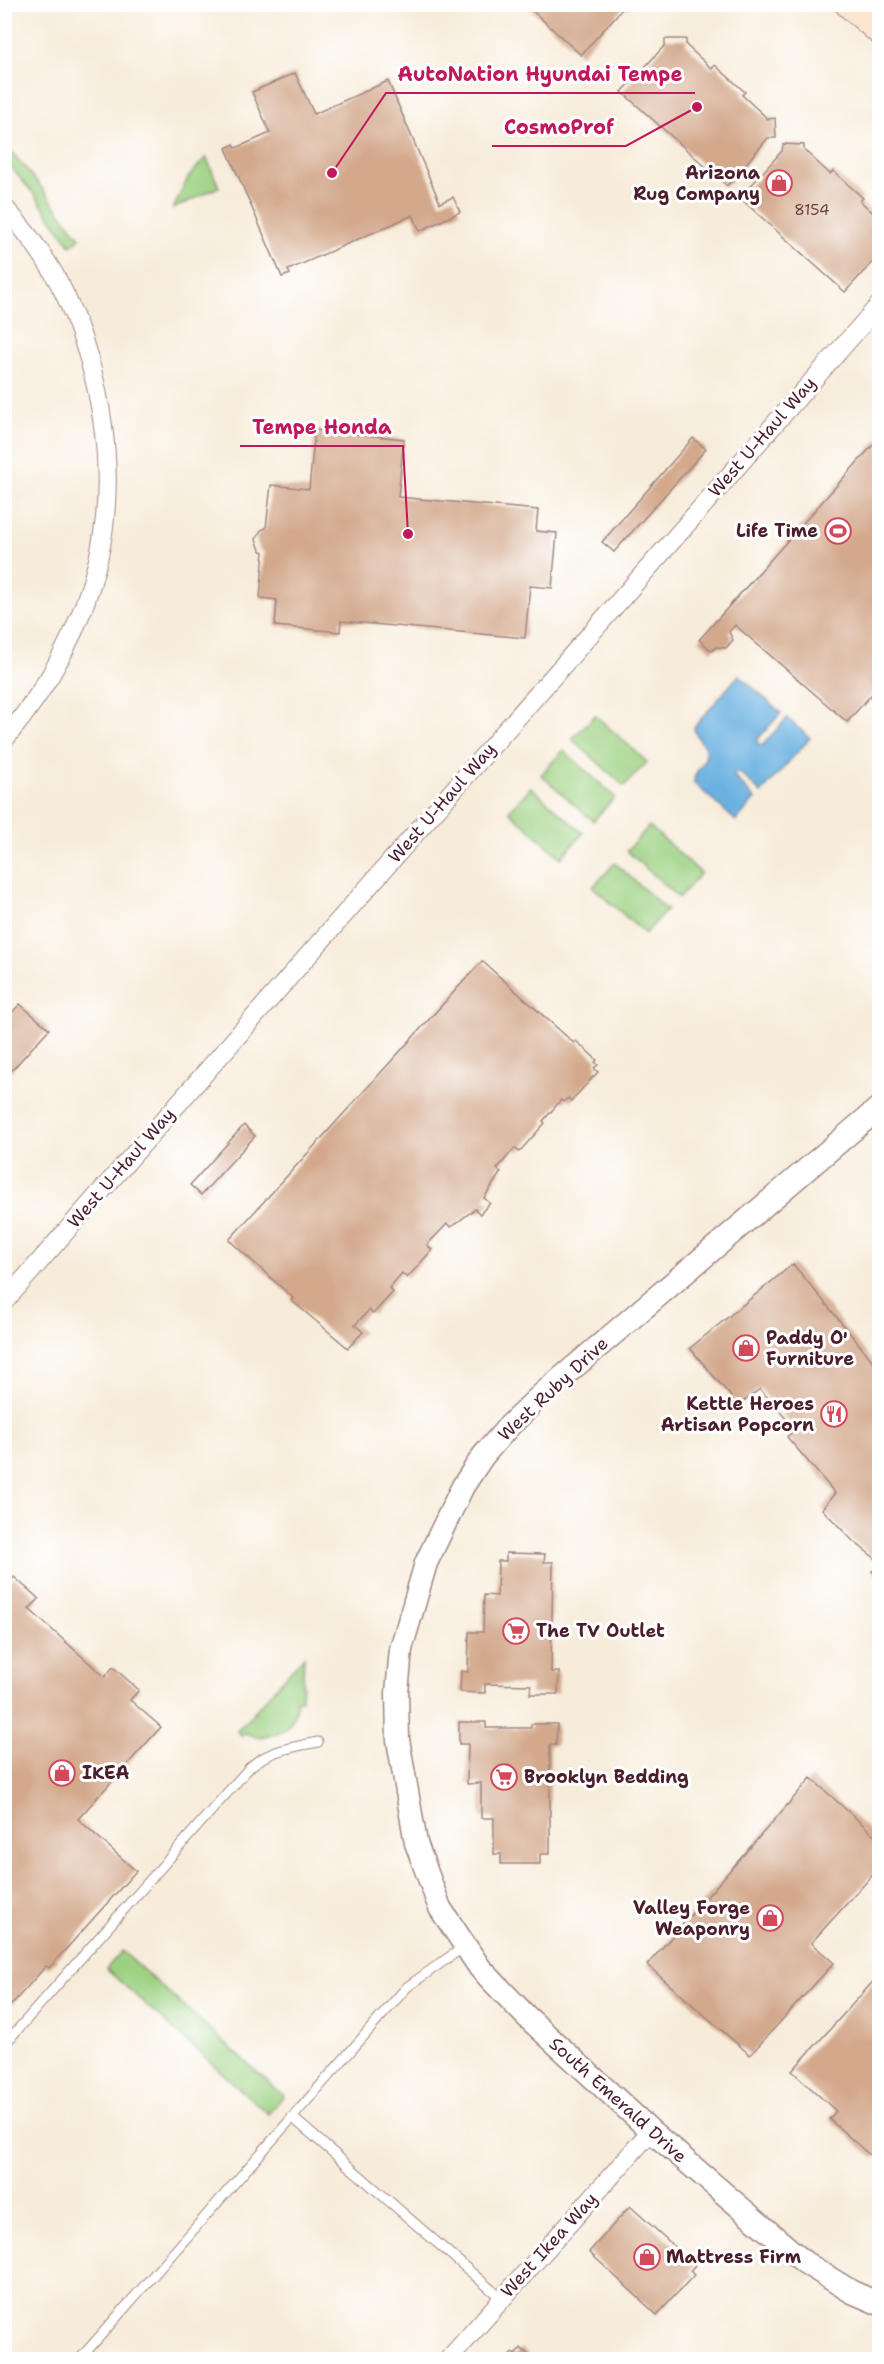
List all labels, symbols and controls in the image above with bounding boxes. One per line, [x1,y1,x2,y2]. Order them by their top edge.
callout: AutoNation Hyundai Tempe [386,55,695,93]
text: AutoNation Hyundai Tempe [398,61,682,87]
callout: CosmoProf [492,108,626,146]
text: CosmoProf [504,114,614,140]
place label: Arizona Rug Company [633,161,761,206]
shop icon: Arizona Rug Company [764,168,794,198]
house number: 8154 [794,200,830,220]
street label: West U-Haul Way [703,372,821,502]
callout: Tempe Honda [240,408,403,446]
text: Tempe Honda [252,414,392,440]
sports icon: Life Time [823,516,853,546]
place label: Life Time [736,519,818,543]
street label: West U-Haul Way [383,738,501,868]
street label: West U-Haul Way [62,1103,180,1233]
place label: Paddy O' Furniture [766,1326,854,1371]
street label: West Ruby Drive [493,1332,613,1446]
shop icon: Paddy O' Furniture [731,1333,761,1363]
place label: Kettle Heroes Artisan Popcorn [661,1392,814,1437]
restaurant icon: Kettle Heroes Artisan Popcorn [819,1399,849,1429]
supermarket icon: The TV Outlet [501,1616,531,1646]
place label: The TV Outlet [536,1619,665,1643]
shop icon: IKEA [47,1758,77,1788]
place label: IKEA [82,1761,129,1785]
supermarket icon: Brooklyn Bedding [489,1762,519,1792]
place label: Brooklyn Bedding [524,1765,689,1789]
place label: Valley Forge Weaponry [633,1896,750,1941]
shop icon: Valley Forge Weaponry [755,1903,785,1933]
street label: South Emerald Drive [544,2032,692,2168]
street label: West Ikea Way [495,2187,603,2303]
shop icon: Mattress Firm [632,2242,662,2272]
place label: Mattress Firm [666,2245,802,2269]

